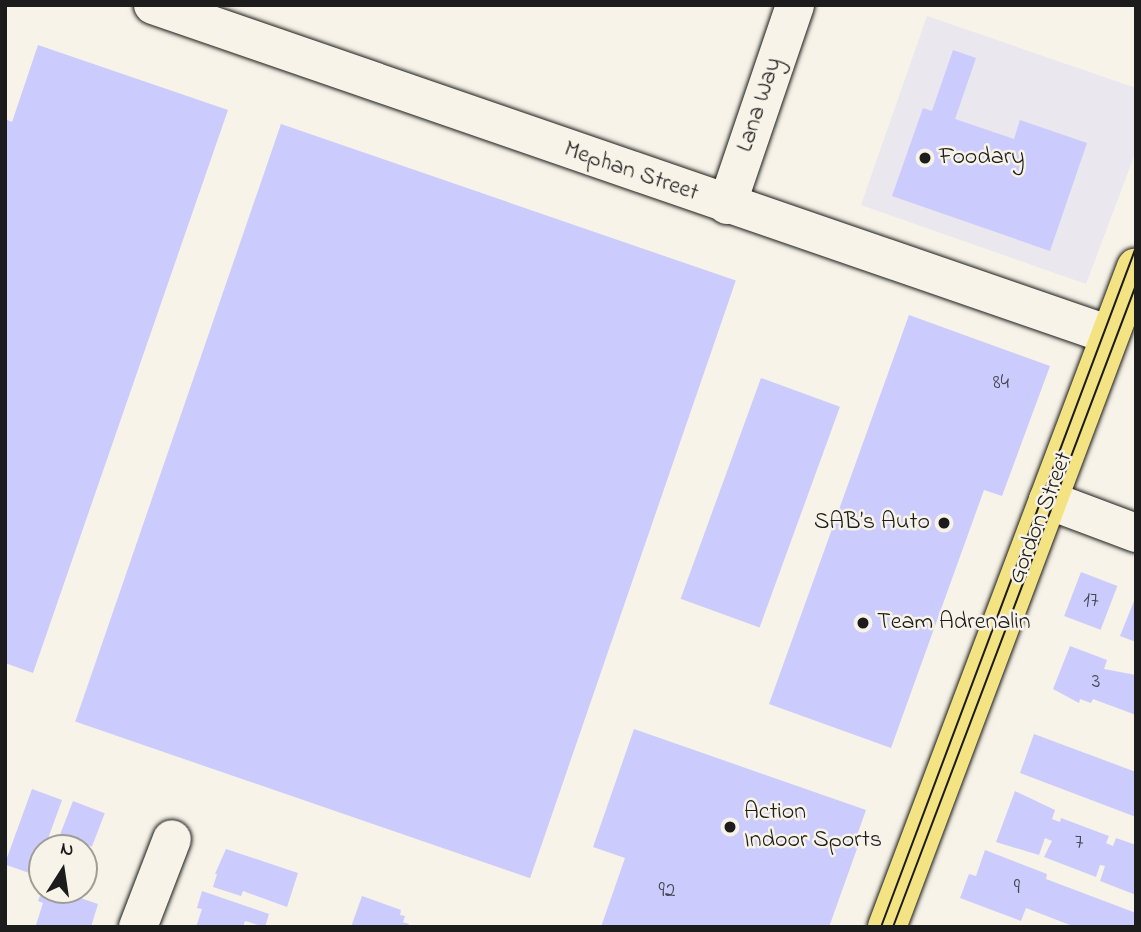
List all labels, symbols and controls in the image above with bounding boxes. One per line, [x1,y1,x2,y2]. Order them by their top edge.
street label: Lana Way [731,54,789,156]
street label: Mephan Street [560,136,702,208]
place label: Foodary [939,144,1025,172]
marker: Foodary [917,150,933,166]
house number: 84 [993,370,1009,396]
street label: Gordon Street [1003,448,1079,588]
place label: SAB’s Auto [814,509,930,537]
marker: SAB’s Auto [936,515,952,531]
house number: 17 [1083,588,1099,614]
place label: Team Adrenalin [877,609,1031,637]
marker: Team Adrenalin [855,615,871,631]
house number: 3 [1092,669,1100,695]
place label: Action Indoor Sports [744,799,882,855]
marker: Action Indoor Sports [722,819,738,835]
house number: 7 [1075,830,1083,856]
north arrow [28,834,98,904]
text: N [58,835,76,864]
house number: 9 [1014,875,1020,901]
house number: 92 [659,878,675,904]

